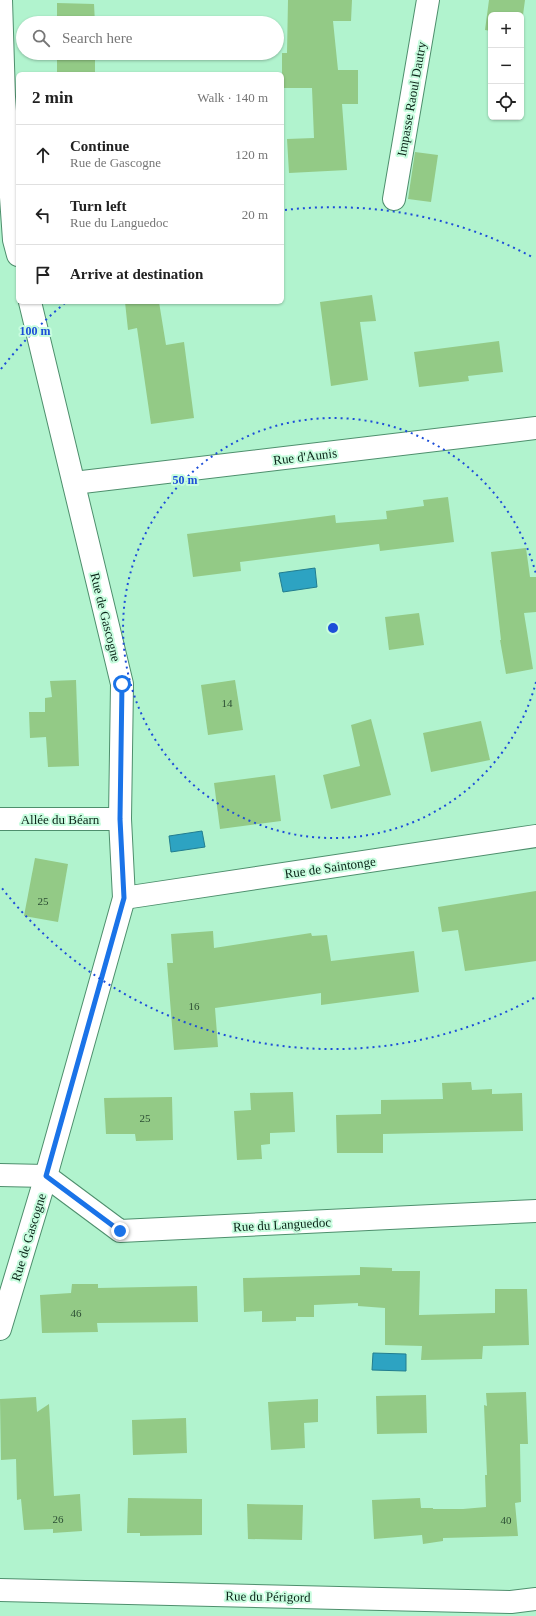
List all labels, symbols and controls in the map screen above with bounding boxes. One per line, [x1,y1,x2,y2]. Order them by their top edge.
map controls [488,12,524,120]
button: + [488,12,524,48]
search box [16,16,284,60]
icon: search [30,27,52,49]
text: Search here [62,30,132,46]
street label: Impasse Raoul Dautry [394,40,429,158]
button: − [488,48,524,84]
button: locate [488,84,524,120]
text: 2 min [32,88,73,107]
text: Walk · 140 m [197,90,268,105]
text: Continue [70,138,129,154]
icon: ahead [32,144,54,166]
text: 120 m [235,147,268,162]
text: Rue de Gascogne [70,155,161,170]
text: Turn left [70,198,127,214]
icon: left [32,204,54,226]
text: 20 m [242,207,268,222]
text: Rue du Languedoc [70,215,168,230]
icon: arrive [32,264,54,286]
text: Arrive at destination [70,266,203,282]
text: 100 m [20,324,51,338]
street label: Rue d'Aunis [272,445,338,468]
text: 50 m [173,473,198,487]
street label: Rue de Gascogne [87,571,124,663]
centre of rings [326,621,340,635]
route start [113,675,131,693]
house number: 14 [222,697,233,709]
street label: Allée du Béarn [21,812,100,827]
street label: Rue de Saintonge [284,854,377,881]
house number: 25 [38,895,49,907]
house number: 16 [189,1000,200,1012]
house number: 25 [140,1112,151,1124]
street label: Rue de Gascogne [8,1191,49,1283]
street label: Rue du Languedoc [233,1214,332,1235]
route end [111,1222,129,1240]
house number: 46 [71,1307,82,1319]
house number: 26 [53,1513,64,1525]
house number: 40 [501,1514,512,1526]
street label: Rue du Périgord [225,1588,311,1605]

